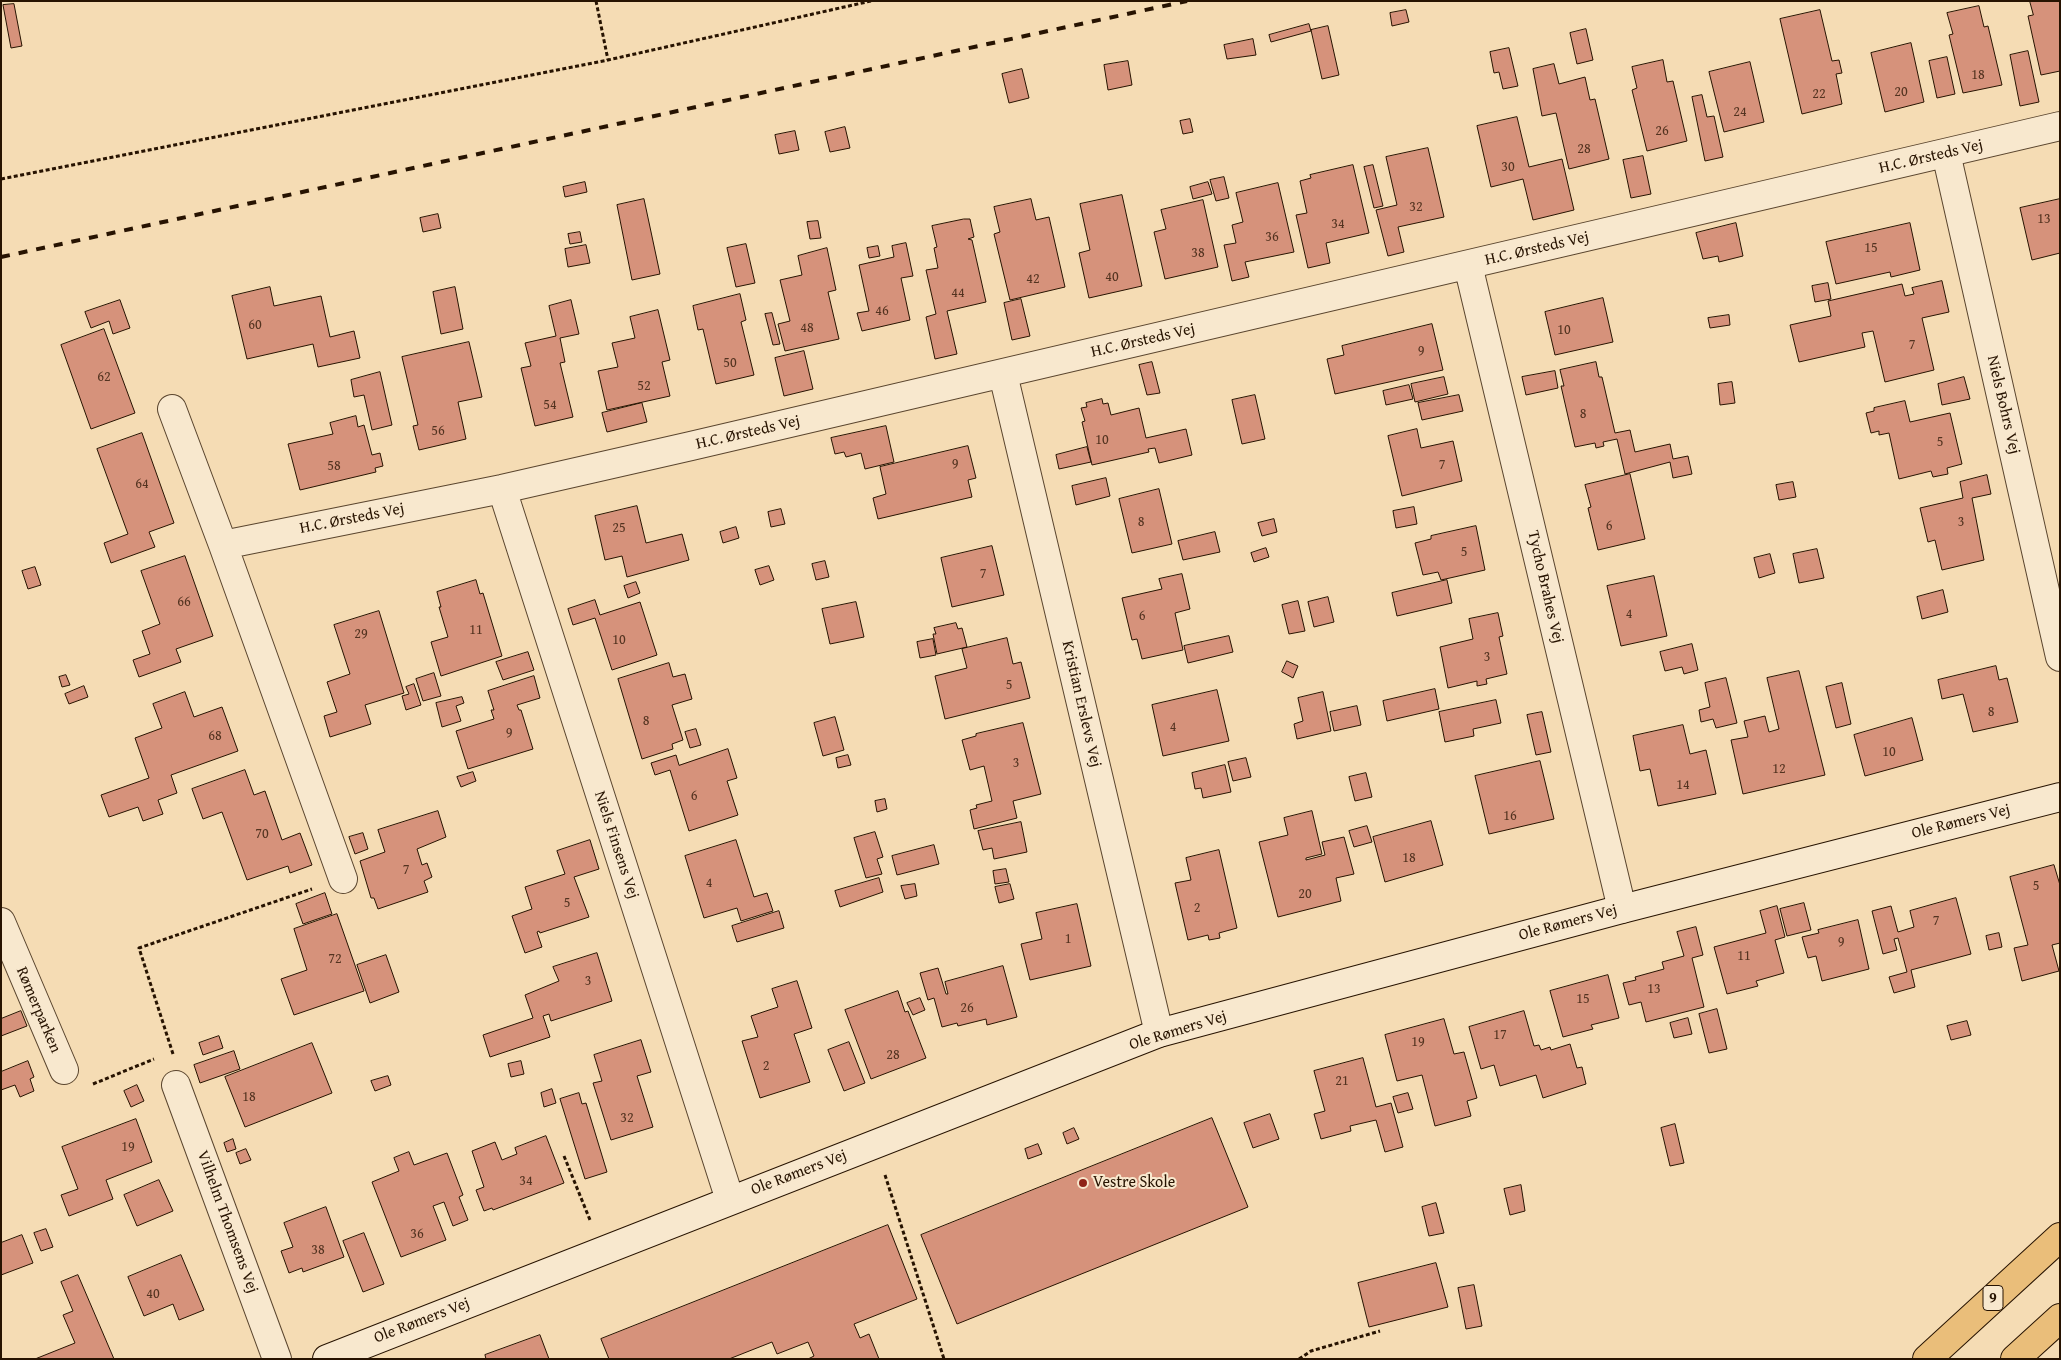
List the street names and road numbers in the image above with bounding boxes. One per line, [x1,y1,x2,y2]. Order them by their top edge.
street label: H.C. Ørsteds Vej [1877,136,1985,178]
street label: H.C. Ørsteds Vej [1483,228,1591,270]
street label: H.C. Ørsteds Vej [1089,320,1197,362]
street label: Niels Bohrs Vej [1982,354,2024,456]
street label: H.C. Ørsteds Vej [694,412,802,454]
street label: H.C. Ørsteds Vej [298,499,406,539]
street label: Tycho Brahes Vej [1523,529,1567,645]
street label: Kristian Erslevs Vej [1057,639,1105,769]
street label: Niels Finsens Vej [590,789,642,901]
street label: Ole Rømers Vej [1910,800,2012,844]
street label: Ole Rømers Vej [1517,901,1619,945]
street label: Rømerparken [11,964,65,1056]
street label: Ole Rømers Vej [1127,1007,1229,1055]
street label: Ole Rømers Vej [748,1146,850,1200]
street label: Vilhelm Thomsens Vej [192,1148,262,1296]
road number: 9 [1983,1286,2003,1310]
street label: Ole Rømers Vej [371,1294,473,1348]

